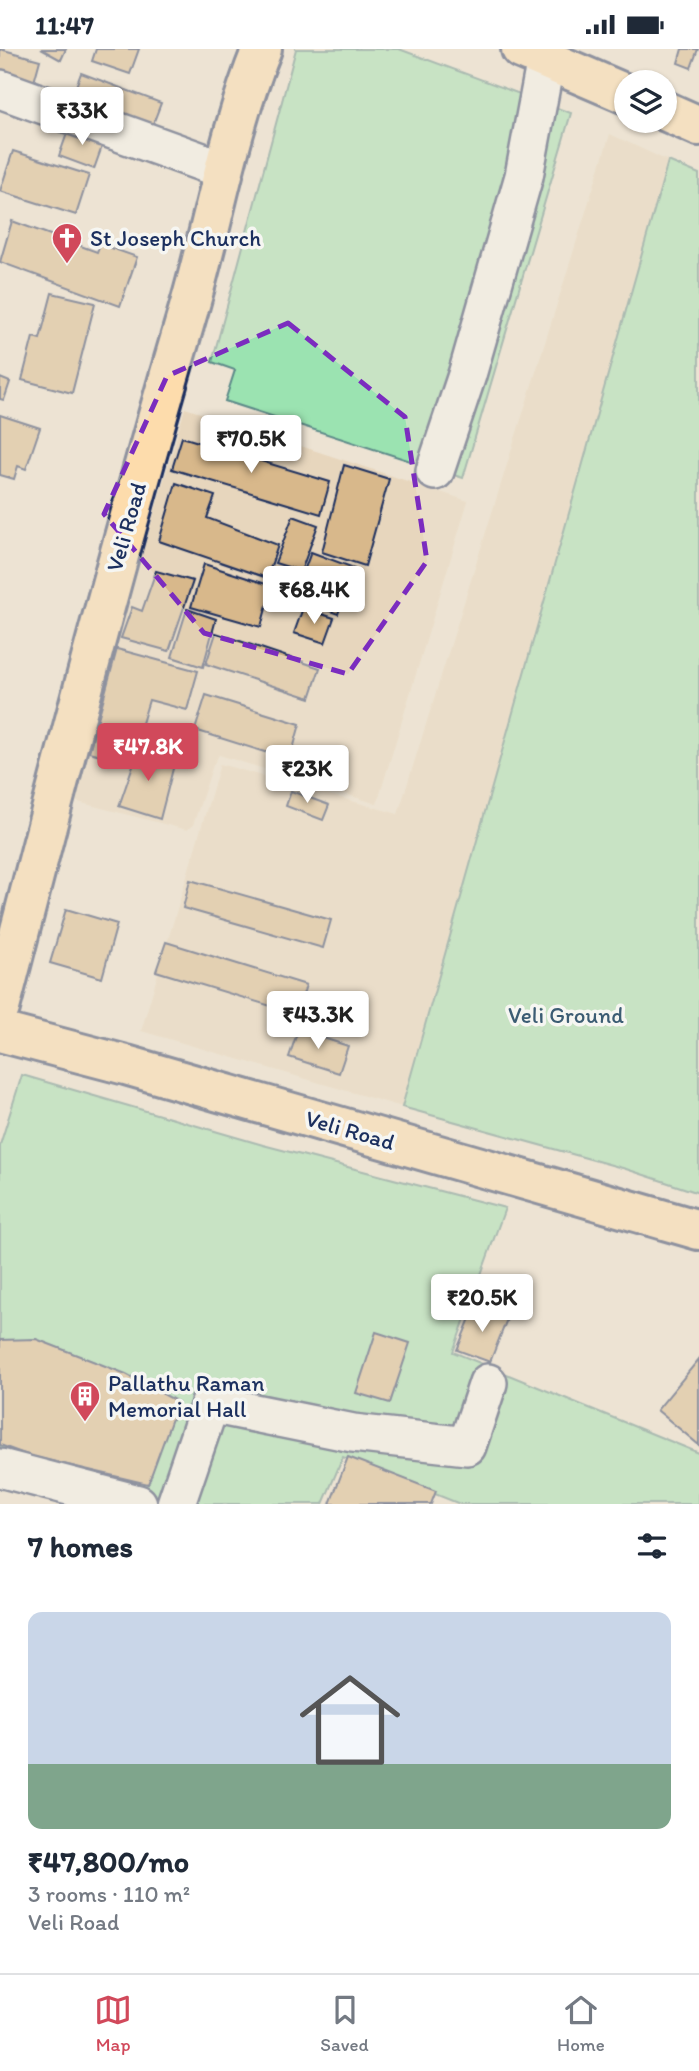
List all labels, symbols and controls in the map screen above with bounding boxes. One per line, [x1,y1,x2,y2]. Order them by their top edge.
text: 11:47 [35,9,94,41]
map controls [614,70,677,133]
button: layers [614,70,677,133]
pin: ₹33K [41,87,123,147]
text: ₹33K [57,96,108,124]
church icon: St Joseph Church [50,221,84,265]
place label: St Joseph Church [90,224,261,252]
pin: ₹70.5K [194,415,308,475]
text: ₹70.5K [216,424,286,452]
street label: Veli Road [100,479,152,575]
pin: ₹68.4K [257,567,371,626]
text: ₹68.4K [279,575,349,603]
pin: ₹47.8K [91,723,205,783]
text: ₹47.8K [113,732,183,760]
pin: ₹23K [266,745,348,805]
text: ₹23K [282,754,332,782]
pin: ₹43.3K [261,991,375,1051]
text: ₹43.3K [283,1000,353,1028]
park label: Veli Ground [508,1001,624,1029]
street label: Veli Road [302,1104,398,1156]
pin: ₹20.5K [425,1275,539,1334]
text: ₹20.5K [447,1283,517,1311]
place label: Pallathu Raman Memorial Hall [108,1369,264,1423]
building icon: Pallathu Raman Memorial Hall [68,1379,102,1423]
icon: filters [633,1527,671,1565]
text: 7 homes [28,1528,133,1565]
icon: home [287,1657,413,1783]
text: ₹47,800/mo [28,1843,189,1880]
text: 3 rooms · 110 m² [28,1880,190,1908]
text: Veli Road [28,1908,119,1936]
tab: Map [94,1991,132,2056]
tab: Saved [320,1991,369,2056]
tab: Home [557,1991,605,2056]

